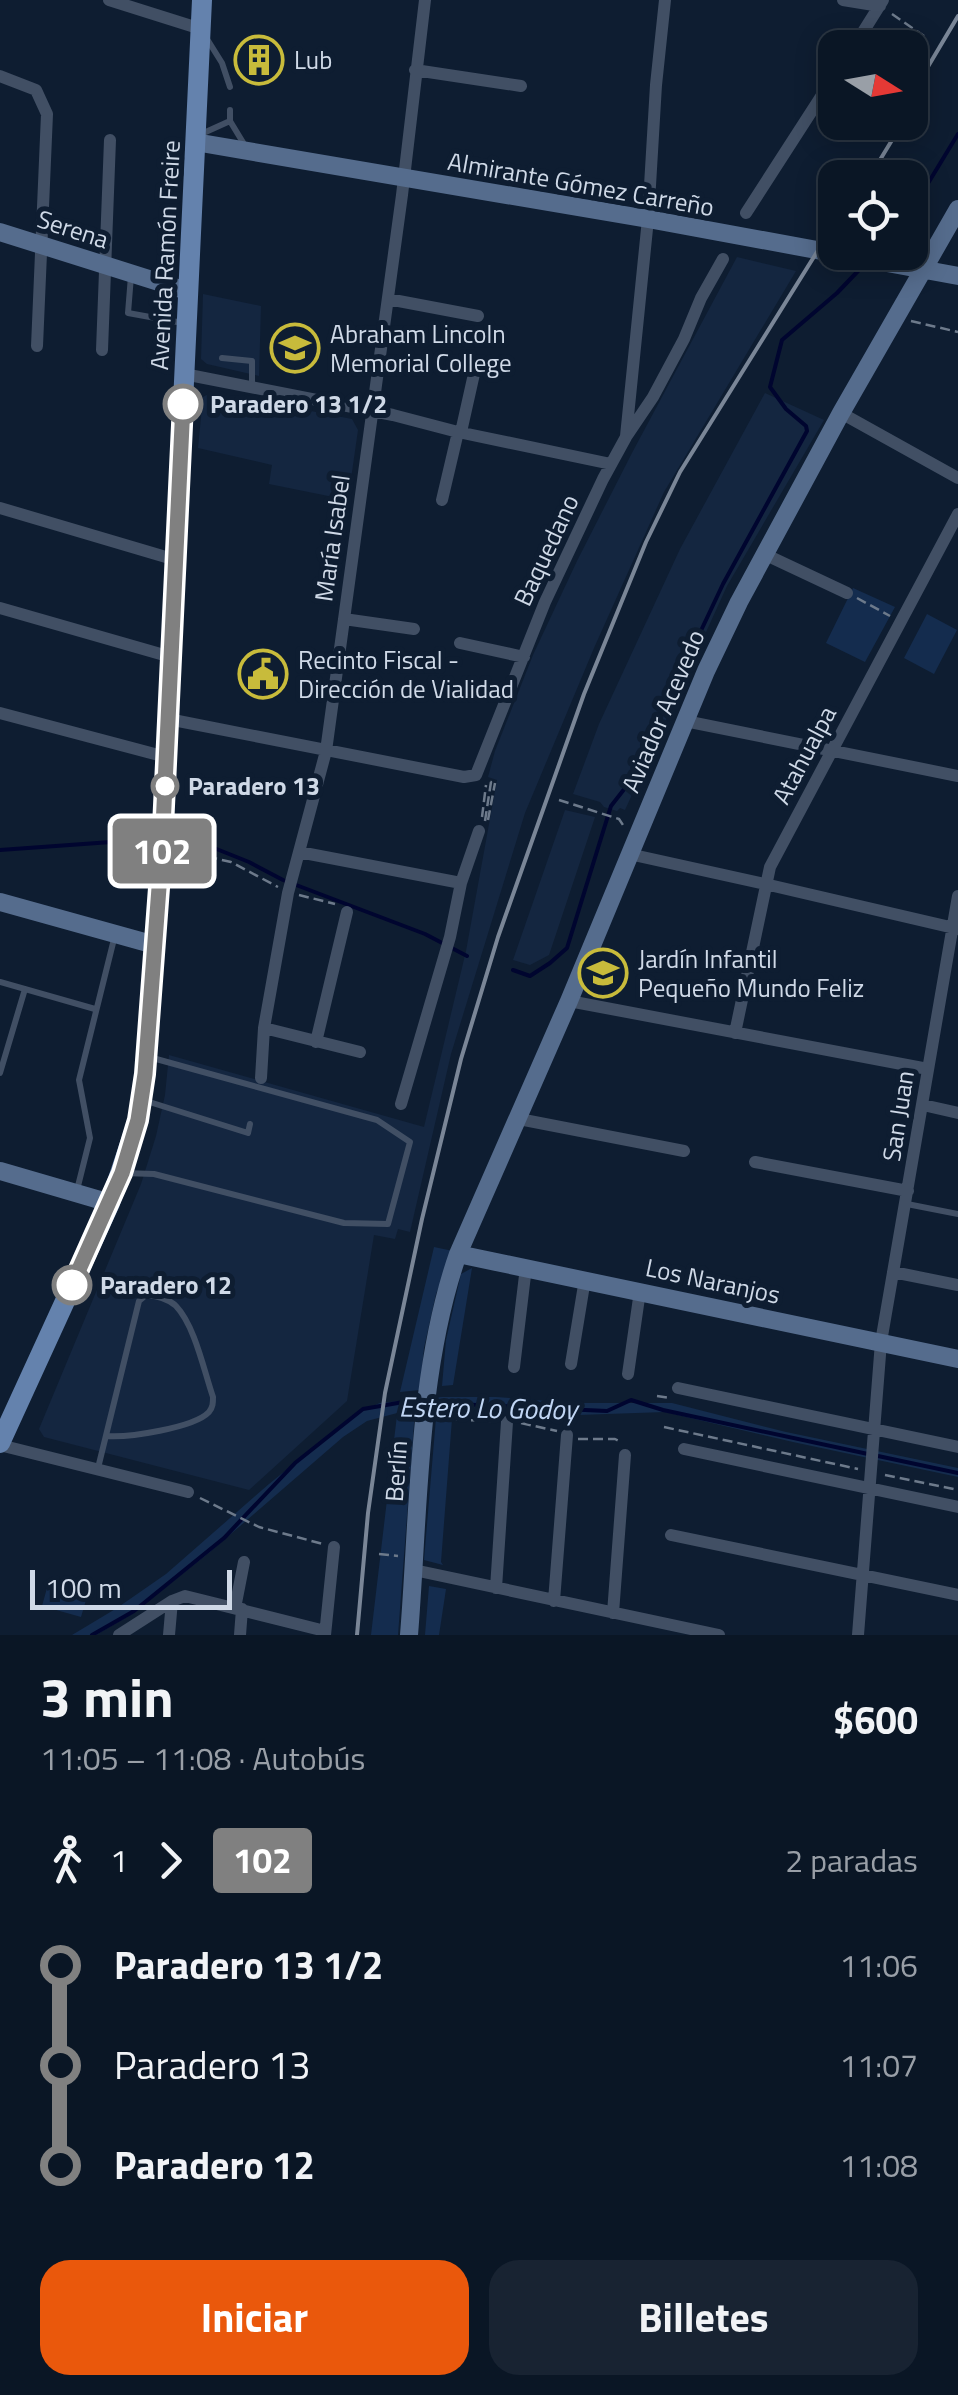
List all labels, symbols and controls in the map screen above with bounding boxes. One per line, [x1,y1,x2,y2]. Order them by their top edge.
north arrow [818,30,928,140]
map controls [818,30,928,270]
building icon: Lub [233,34,285,86]
place label: Lub [294,41,332,79]
street label: Avenida Ramón Freire [140,139,190,371]
street label: Almirante Gómez Carreño [445,142,717,226]
button: locate [818,160,928,270]
street label: Serena [32,200,114,259]
place label: Abraham Lincoln Memorial College [330,315,512,382]
school or university icon: Abraham Lincoln Memorial College [269,322,321,374]
marker: Paradero 13 1/2 [164,385,202,423]
place label: Paradero 13 1/2 [210,385,387,423]
street label: María Isabel [304,472,360,604]
street label: Baquedano [504,488,588,612]
street label: Aviador Acevedo [612,624,714,798]
place label: Recinto Fiscal - Dirección de Vialidad [298,641,514,708]
public building icon: Recinto Fiscal - Dirección de Vialidad [237,648,289,700]
street label: Atahualpa [762,699,846,811]
place label: Paradero 13 [188,767,320,805]
marker: Paradero 13 [152,773,178,799]
line badge: 102 [104,818,220,884]
text: 102 [133,824,191,878]
place label: Jardín Infantil Pequeño Mundo Feliz [638,940,864,1007]
school or university icon: Jardín Infantil Pequeño Mundo Feliz [577,947,629,999]
street label: San Juan [872,1068,924,1164]
street label: Los Naranjos [642,1248,784,1314]
marker: Paradero 12 [53,1266,91,1304]
place label: Paradero 12 [100,1266,232,1304]
water label: Estero Lo Godoy [399,1384,581,1431]
street label: Berlín [375,1439,417,1503]
scale bar [30,1565,232,1610]
text: 100 m [45,1566,122,1609]
text: 3 min [40,1655,174,1738]
text: $600 [833,1691,918,1749]
text: 11:05 – 11:08 · Autobús [40,1734,365,1782]
icon: walk [40,1833,95,1888]
icon: forward [143,1833,198,1888]
text: 102 [233,1833,292,1887]
text: 1 [110,1836,128,1884]
text: 2 paradas [785,1836,918,1884]
text: Paradero 13 1/2 [114,1936,383,1994]
text: 11:06 [839,1941,918,1989]
text: Paradero 13 [114,2036,311,2094]
text: 11:07 [839,2041,918,2089]
text: Paradero 12 [114,2136,315,2194]
text: 11:08 [839,2141,918,2189]
button: Iniciar [40,2260,469,2375]
button: Billetes [489,2260,918,2375]

